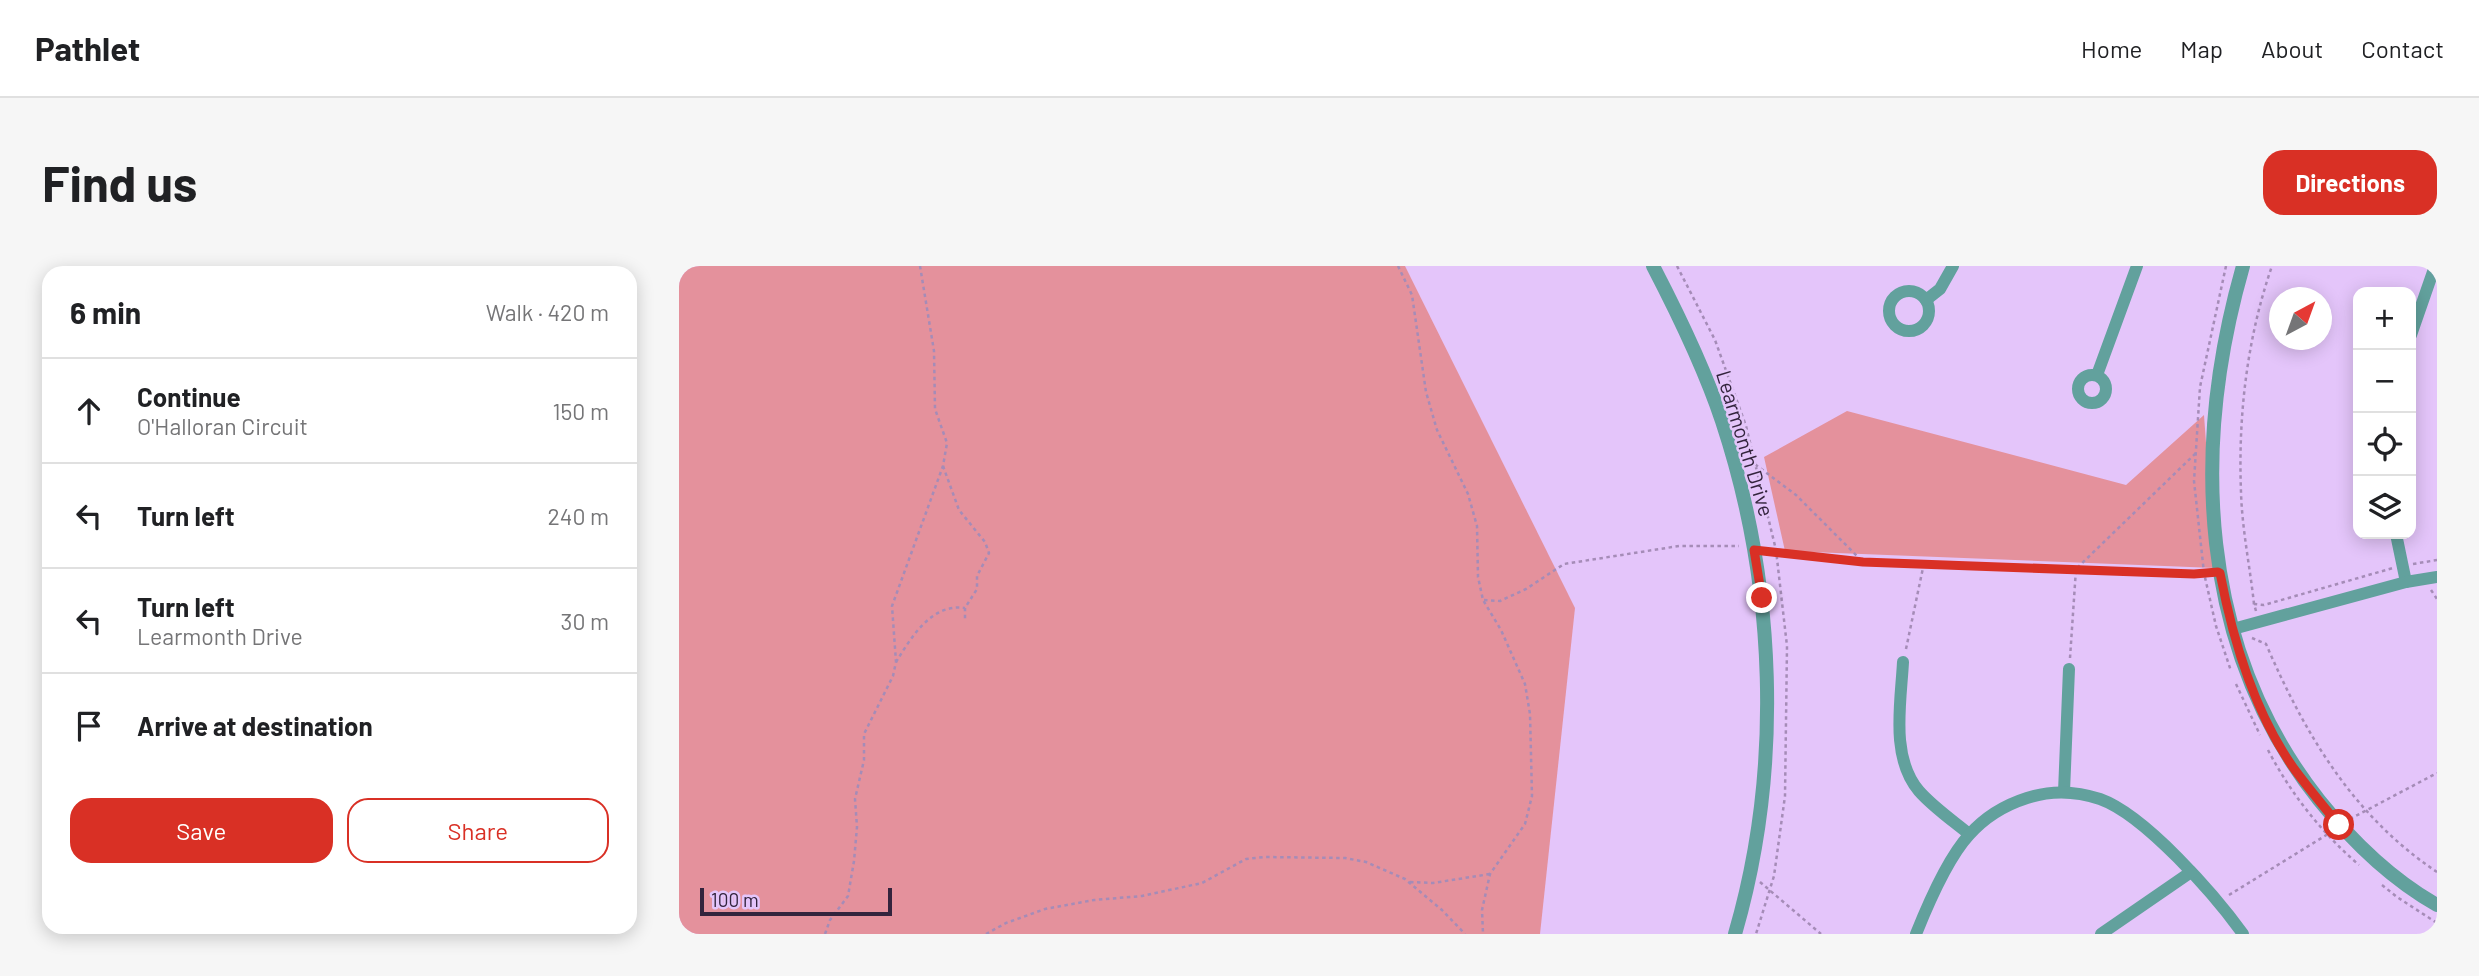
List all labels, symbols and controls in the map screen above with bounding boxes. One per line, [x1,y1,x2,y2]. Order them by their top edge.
text: Pathlet [35,28,140,68]
text: Home [2081,34,2142,63]
text: Map [2180,34,2223,63]
text: About [2261,34,2323,63]
text: Contact [2361,34,2444,63]
button: Directions [2263,150,2437,215]
text: Find us [42,153,197,212]
north arrow [2269,287,2332,350]
map controls [2353,287,2416,539]
button: + [2353,287,2416,350]
text: 6 min [70,294,141,330]
text: Walk · 420 m [486,298,609,326]
button: − [2353,350,2416,413]
street label: Learmonth Drive [1712,367,1780,519]
text: Continue [137,381,241,412]
icon: ahead [70,392,108,430]
text: 150 m [553,397,609,425]
text: O'Halloran Circuit [137,412,308,440]
button: locate [2353,413,2416,476]
button: layers [2353,476,2416,539]
icon: left [70,497,108,535]
text: Turn left [137,500,235,531]
text: 240 m [547,502,609,530]
route end [1746,582,1777,613]
text: Turn left [137,591,235,622]
icon: left [70,602,108,640]
text: 30 m [561,607,609,635]
text: Learmonth Drive [137,622,303,650]
icon: arrive [70,707,108,745]
text: Arrive at destination [137,710,373,741]
button: Save [70,798,333,863]
button: Share [347,798,609,863]
route start [2323,809,2354,840]
scale bar [700,885,893,917]
text: 100 m [711,888,759,911]

